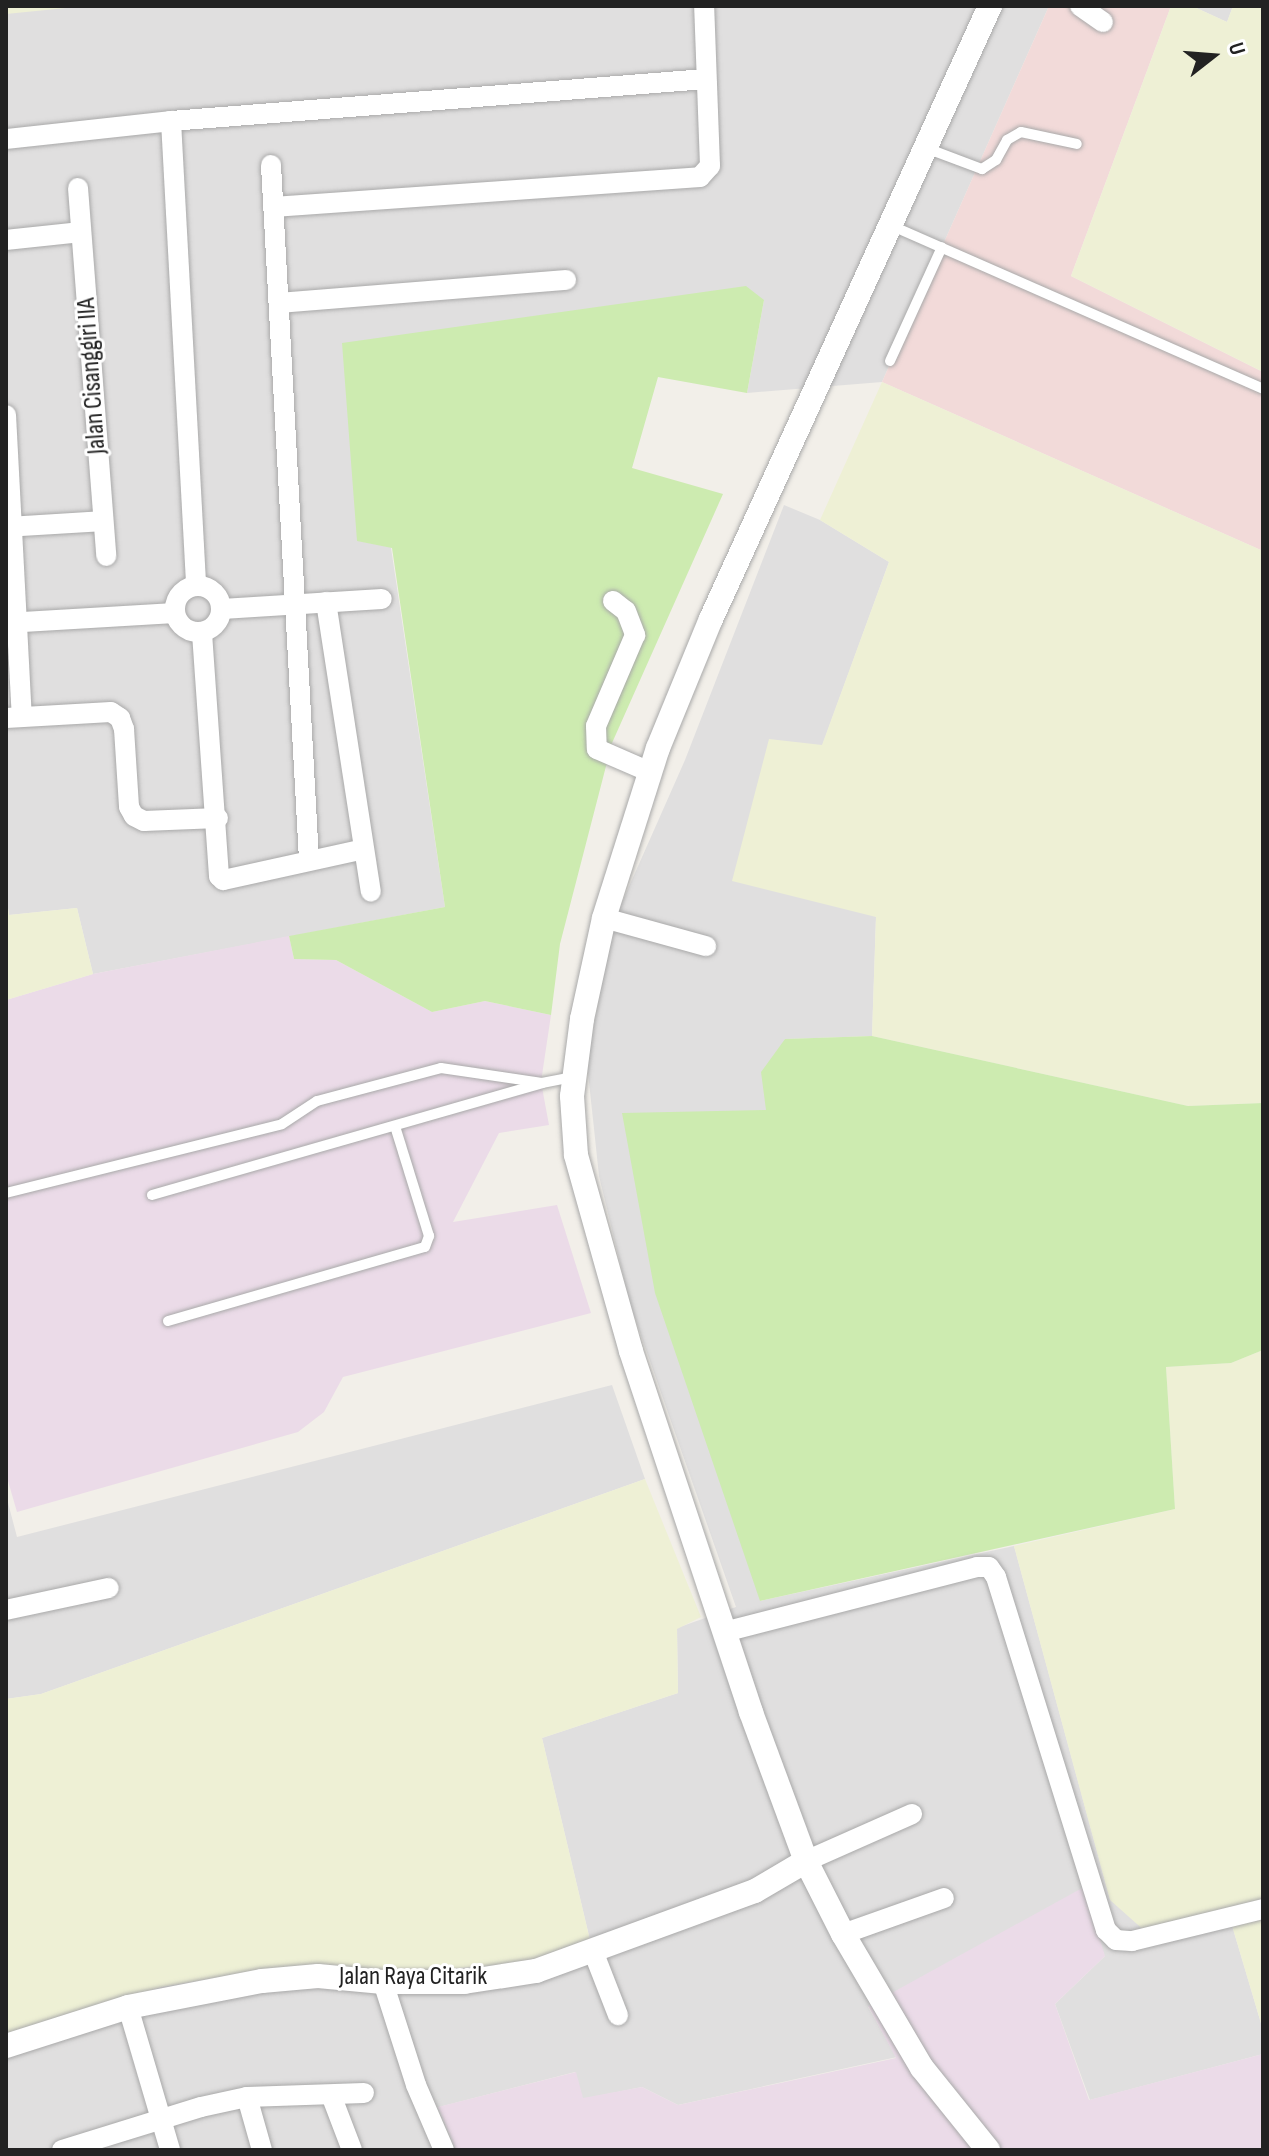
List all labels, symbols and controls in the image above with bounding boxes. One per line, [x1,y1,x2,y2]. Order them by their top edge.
north arrow [1173,16,1253,96]
text: U [1222,39,1251,58]
street label: Jalan Cisanggiri IIA [71,297,113,455]
street label: Jalan Raya Citarik [339,1961,487,1993]

